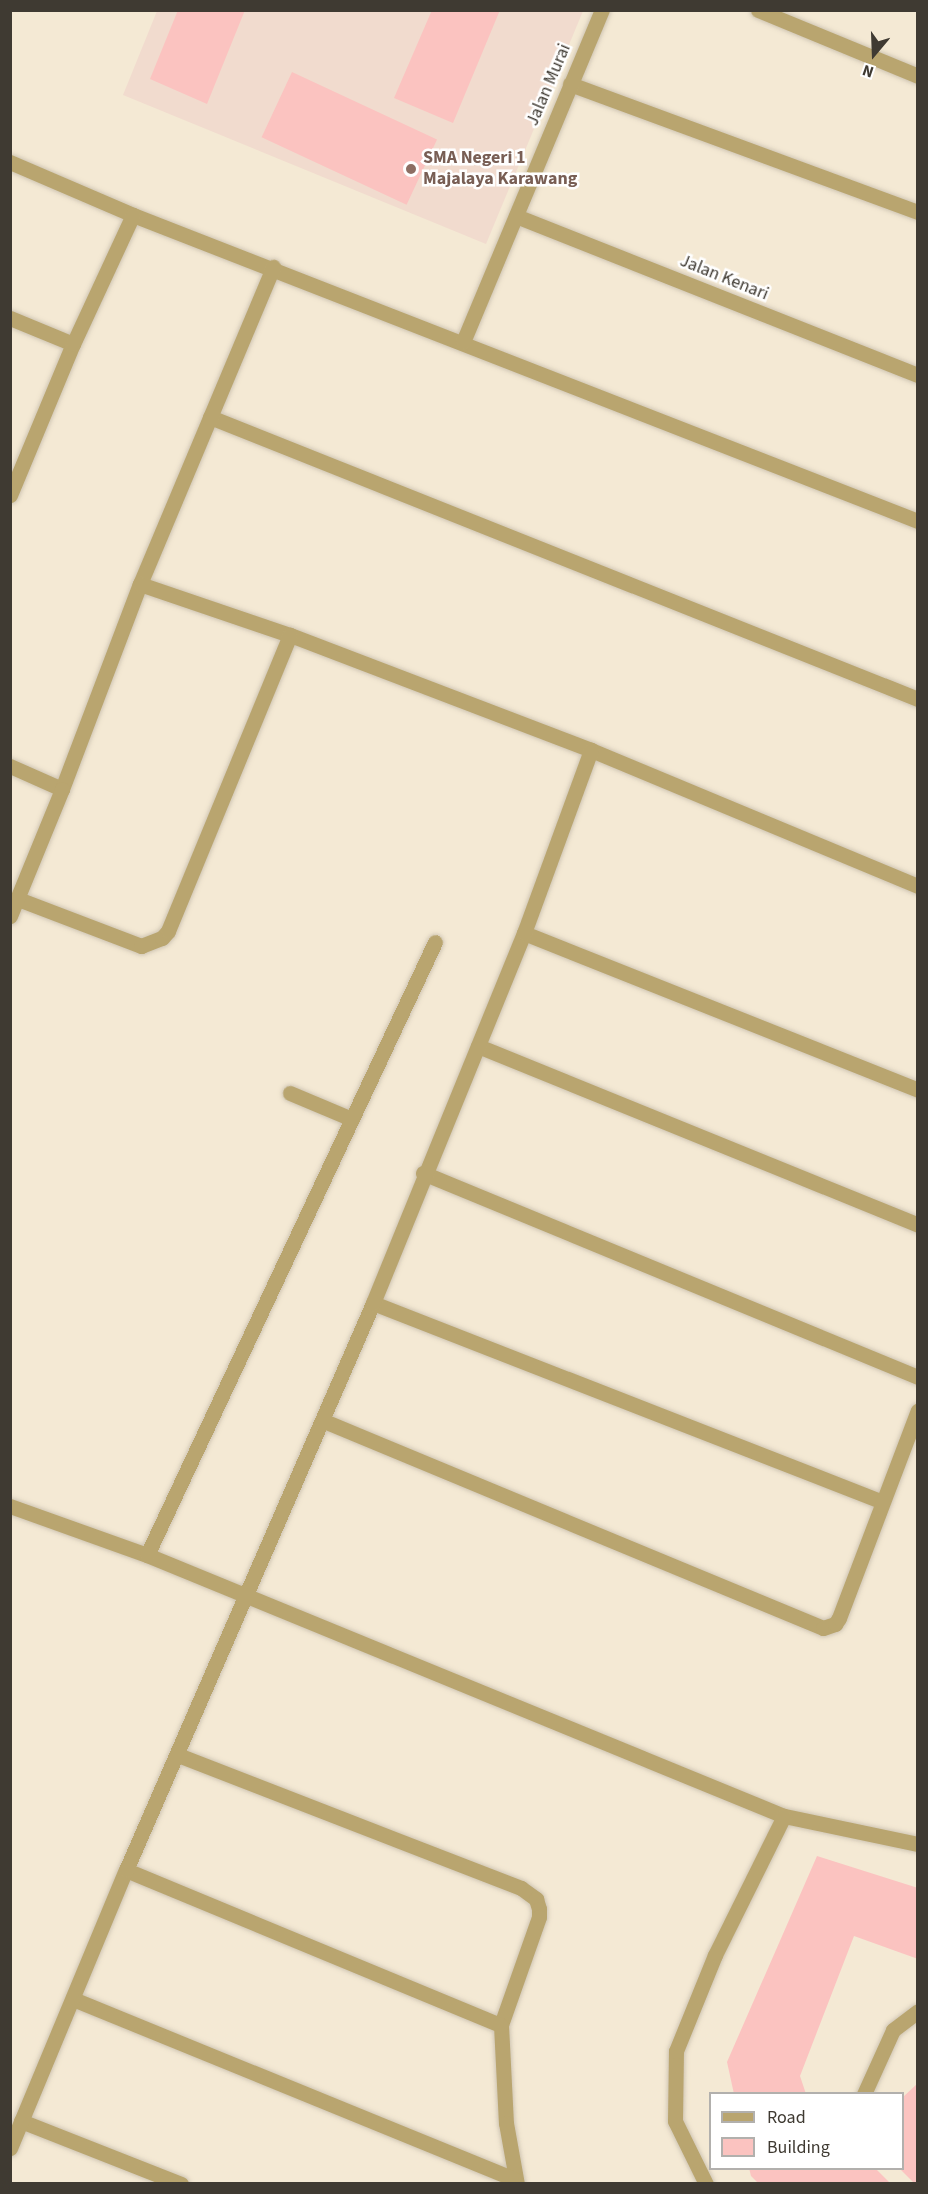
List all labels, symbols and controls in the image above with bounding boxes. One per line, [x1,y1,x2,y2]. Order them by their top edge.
north arrow [844,24,904,84]
street label: Jalan Murai [522,41,576,129]
text: N [860,59,877,83]
place label: SMA Negeri 1 Majalaya Karawang [423,148,577,190]
marker: SMA Negeri 1 Majalaya Karawang [404,162,418,176]
street label: Jalan Kenari [677,250,771,306]
legend [709,2092,904,2170]
text: Road [767,2105,806,2130]
text: Building [767,2135,830,2160]

